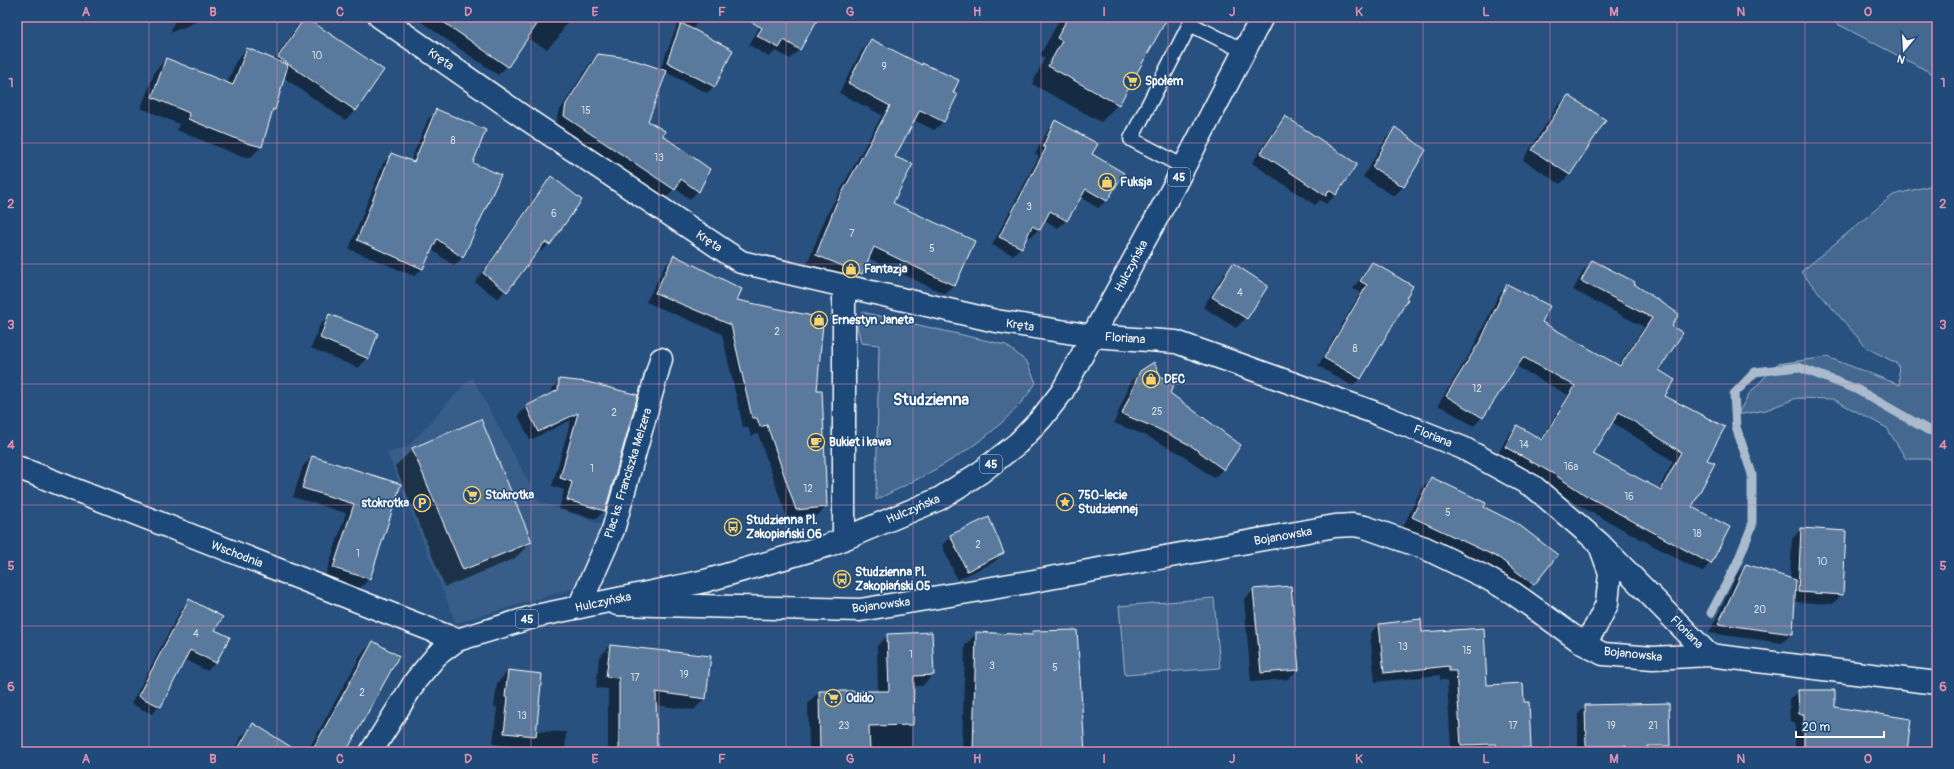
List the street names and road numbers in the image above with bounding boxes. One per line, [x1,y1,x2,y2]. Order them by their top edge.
street label: Kręta [425,45,457,74]
road number: 45 [1168,168,1190,186]
street label: Kręta [693,227,725,256]
street label: Hulczyńska [1111,237,1152,295]
street label: Kręta [1005,316,1035,335]
street label: Floriana [1104,330,1146,347]
street label: Plac ks. Franciszka Melzera [602,406,656,540]
street label: Floriana [1411,422,1455,451]
road number: 45 [980,455,1002,473]
street label: Hulczyńska [884,491,943,527]
street label: Bojanowska [1253,524,1314,549]
street label: Wschodnia [209,538,265,571]
street label: Hulczyńska [574,589,633,616]
street label: Bojanowska [851,594,911,617]
road number: 45 [516,610,538,628]
street label: Floriana [1667,613,1707,652]
street label: Bojanowska [1603,644,1663,665]

